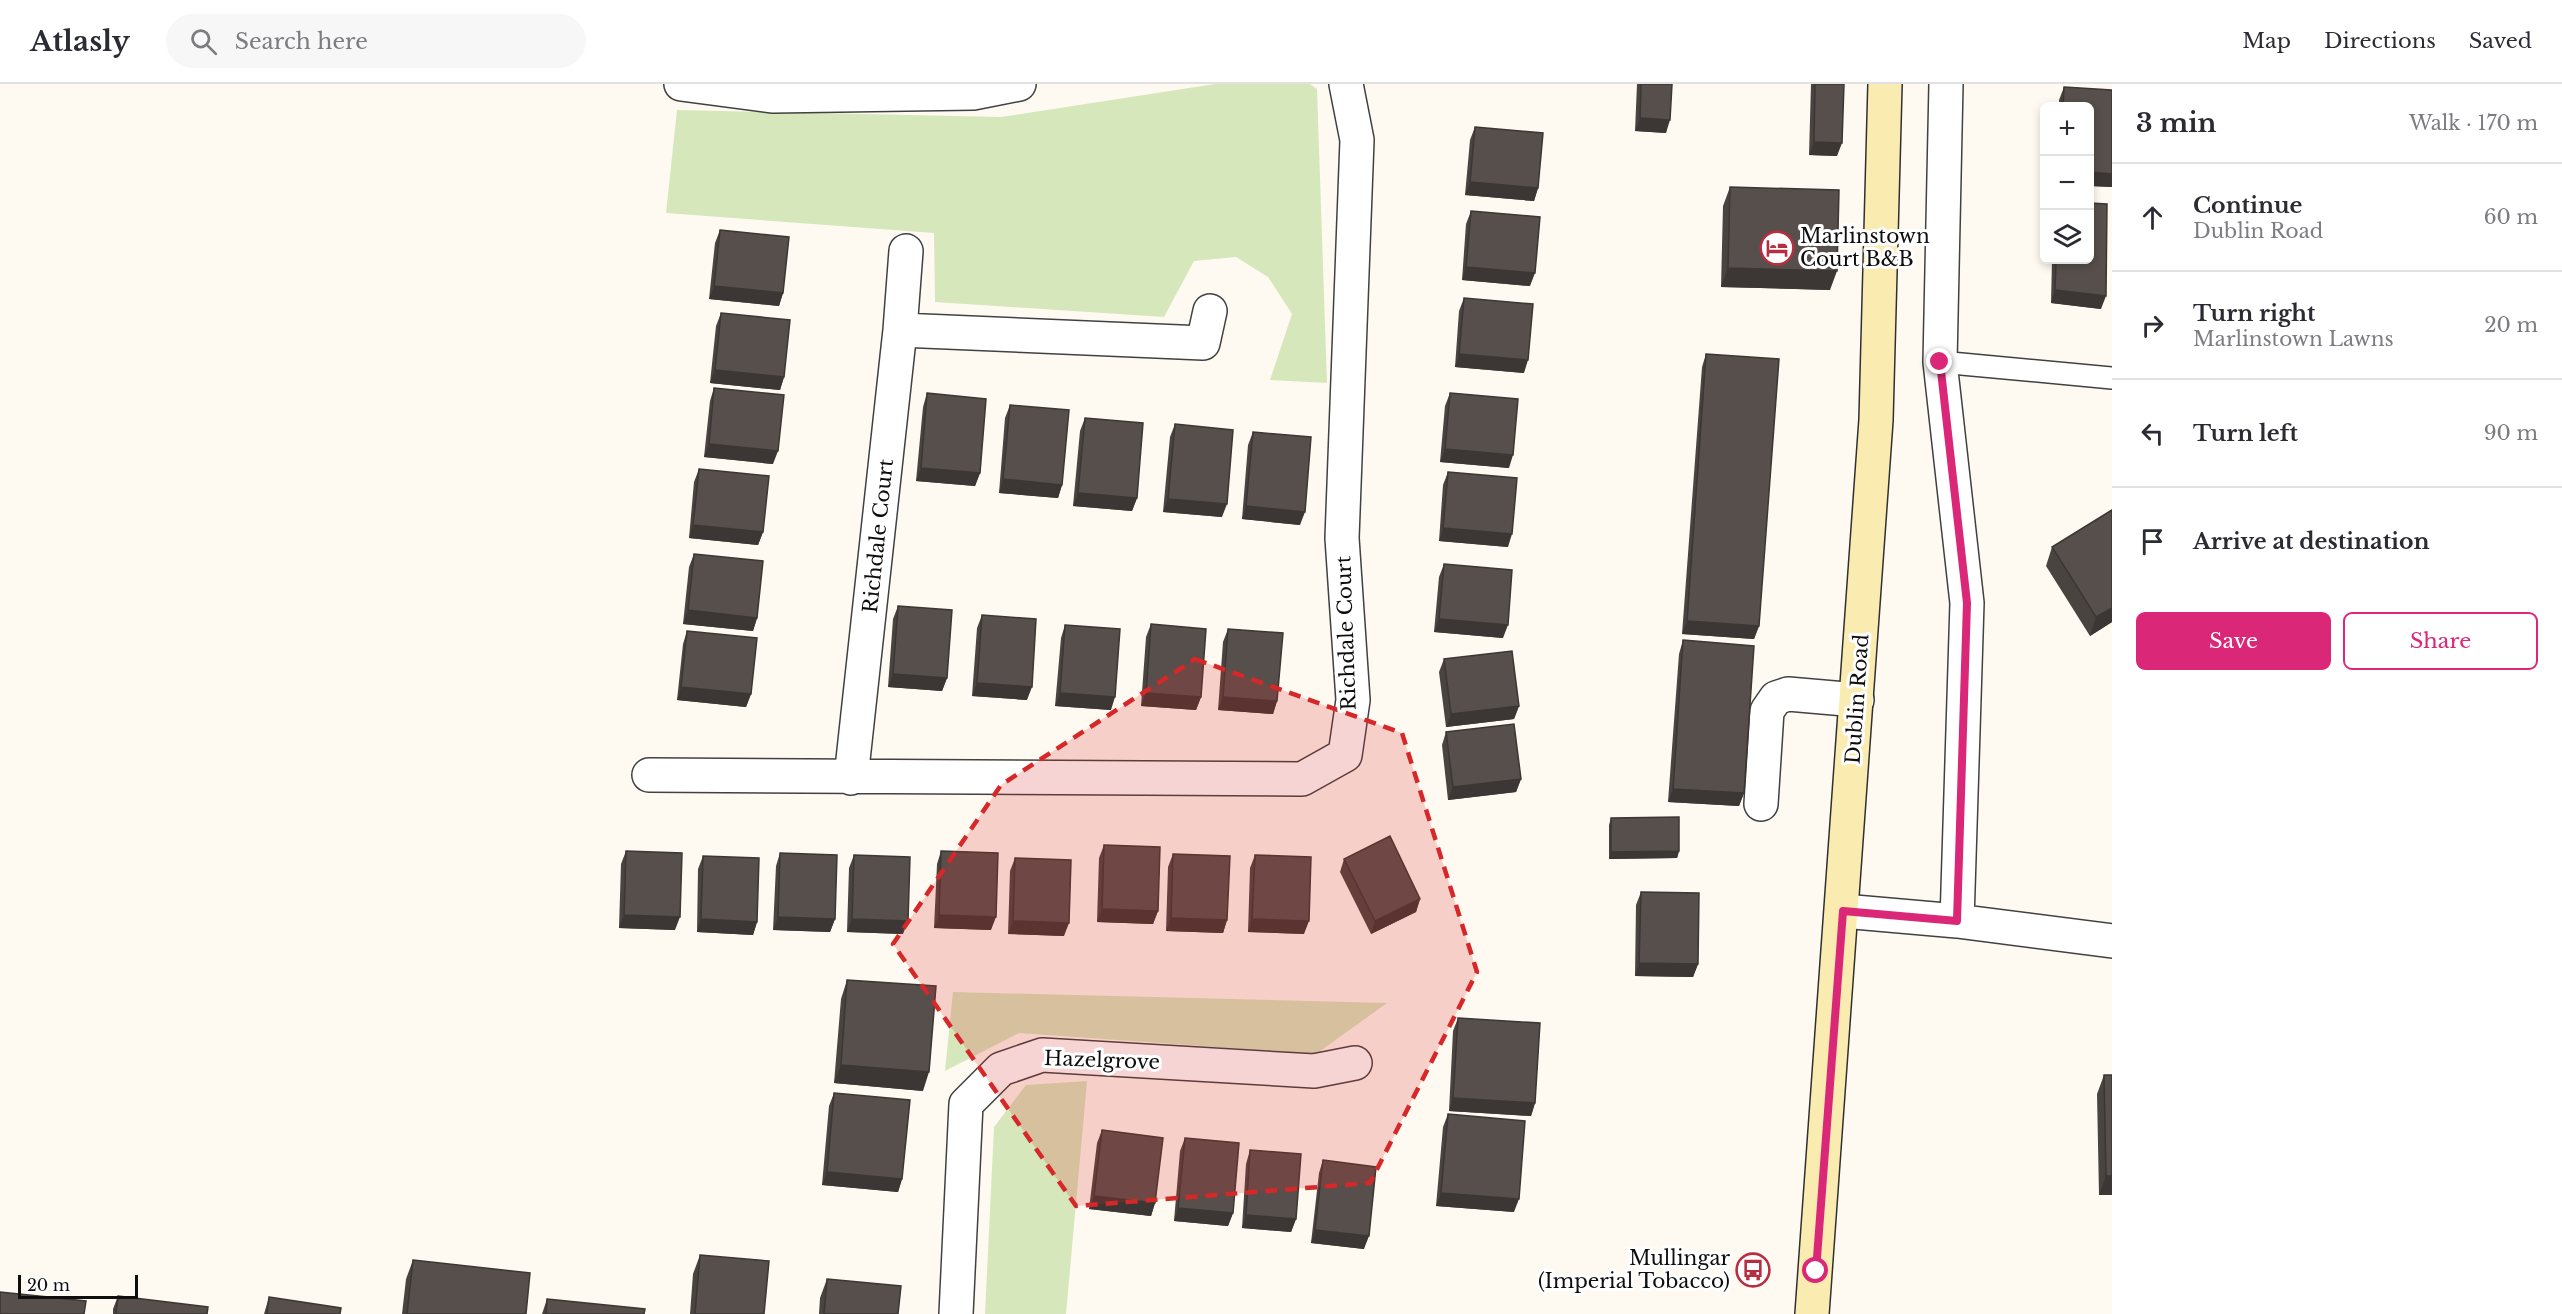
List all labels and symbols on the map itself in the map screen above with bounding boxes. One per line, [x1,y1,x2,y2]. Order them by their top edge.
place label: Marlinstown Court B&B [1800,224,1930,271]
hotel icon: Marlinstown Court B&B [1759,230,1795,266]
route end [1926,348,1952,374]
street label: Richdale Court [858,457,898,614]
street label: Richdale Court [1331,555,1361,711]
street label: Dublin Road [1840,633,1874,765]
street label: Hazelgrove [1044,1046,1160,1074]
place label: Mullingar (Imperial Tobacco) [1538,1246,1730,1293]
bus stop icon: Mullingar (Imperial Tobacco) [1735,1252,1771,1288]
route start [1802,1257,1828,1283]
scale bar [18,1272,138,1300]

